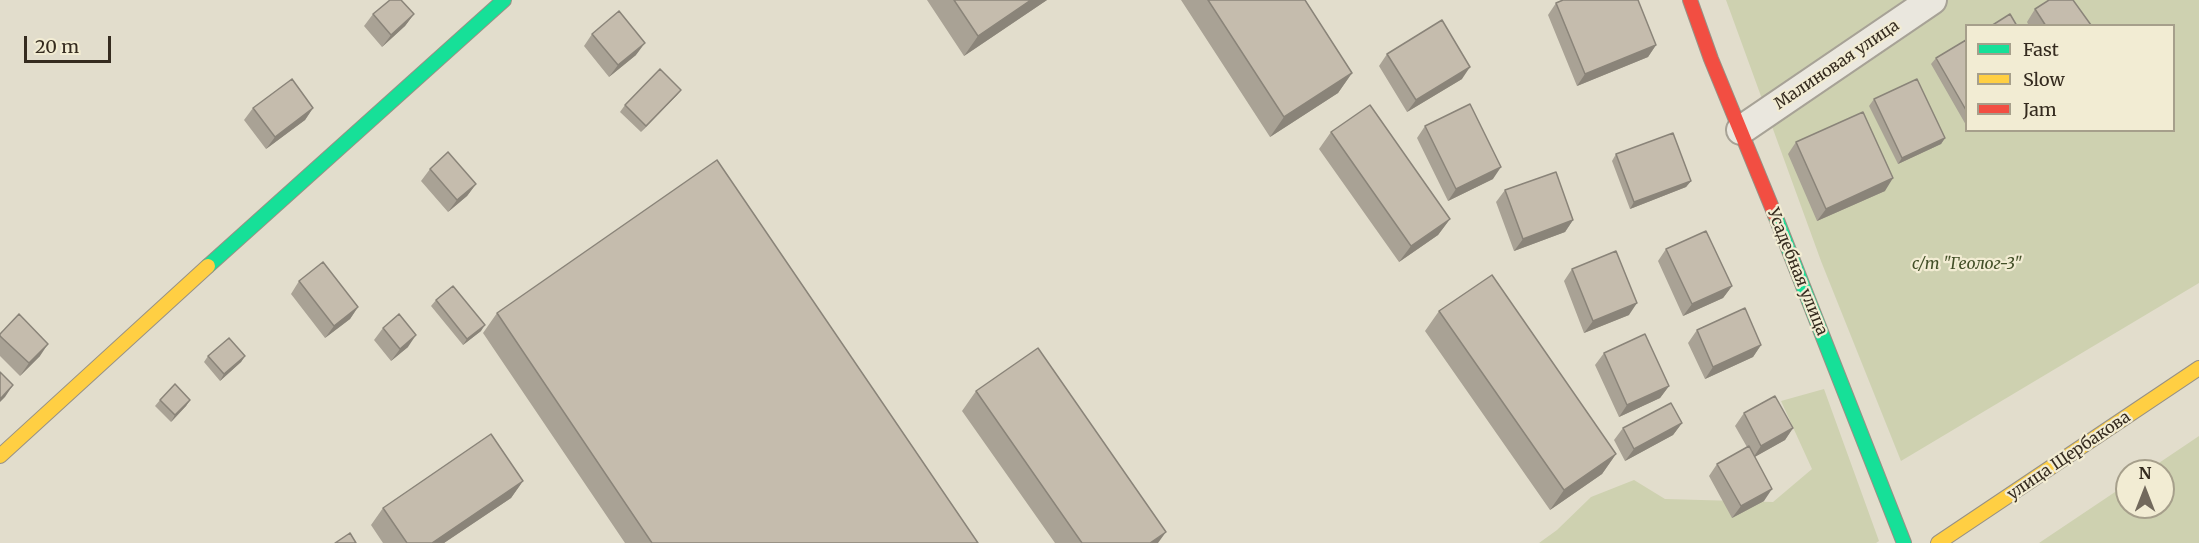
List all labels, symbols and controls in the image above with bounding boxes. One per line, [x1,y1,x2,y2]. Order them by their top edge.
street label: Малиновая улица [1771,16,1903,114]
scale bar [27,24,114,62]
legend [1965,24,2175,132]
text: 20 m [35,35,79,58]
text: Fast [2023,38,2059,61]
text: Slow [2023,68,2065,91]
text: Jam [2023,98,2057,121]
street label: Усадебная улица [1763,206,1831,338]
park label: с/т "Геолог-3" [1912,254,2022,274]
street label: улица Щербакова [2004,408,2134,504]
north arrow [2115,459,2175,519]
text: N [2139,463,2151,483]

